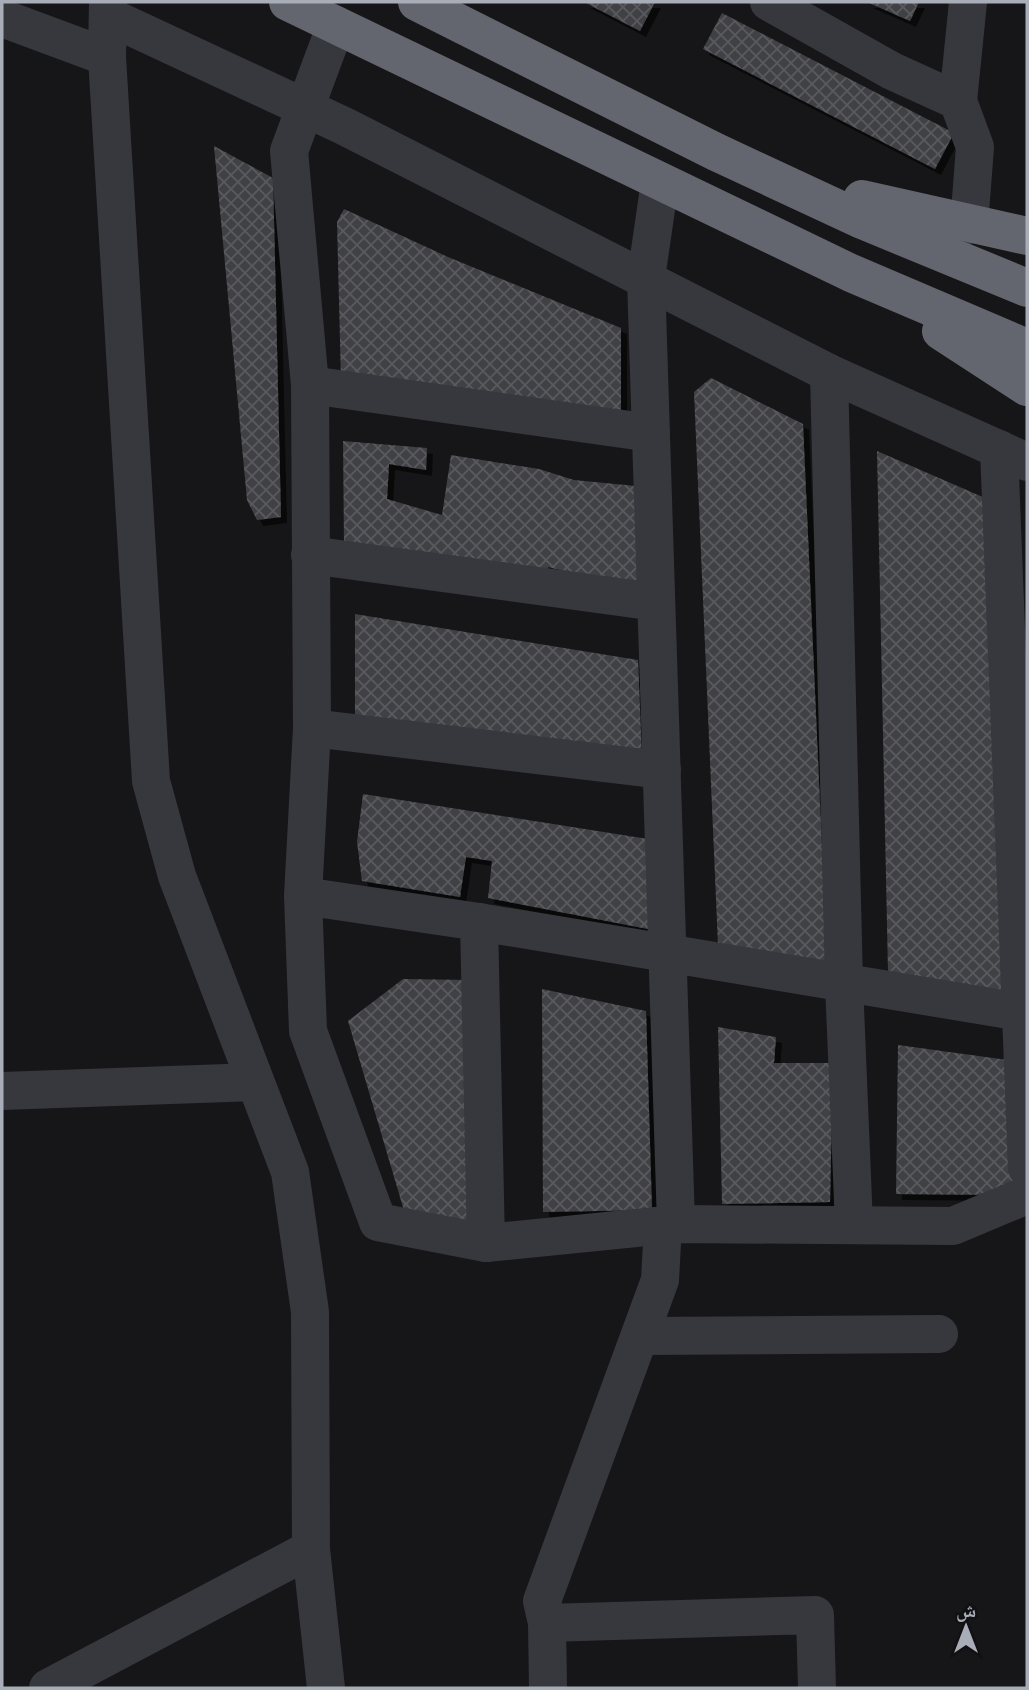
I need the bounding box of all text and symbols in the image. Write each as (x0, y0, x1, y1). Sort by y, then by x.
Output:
north arrow (931, 1592, 1001, 1662)
text: ش (956, 1598, 976, 1623)

